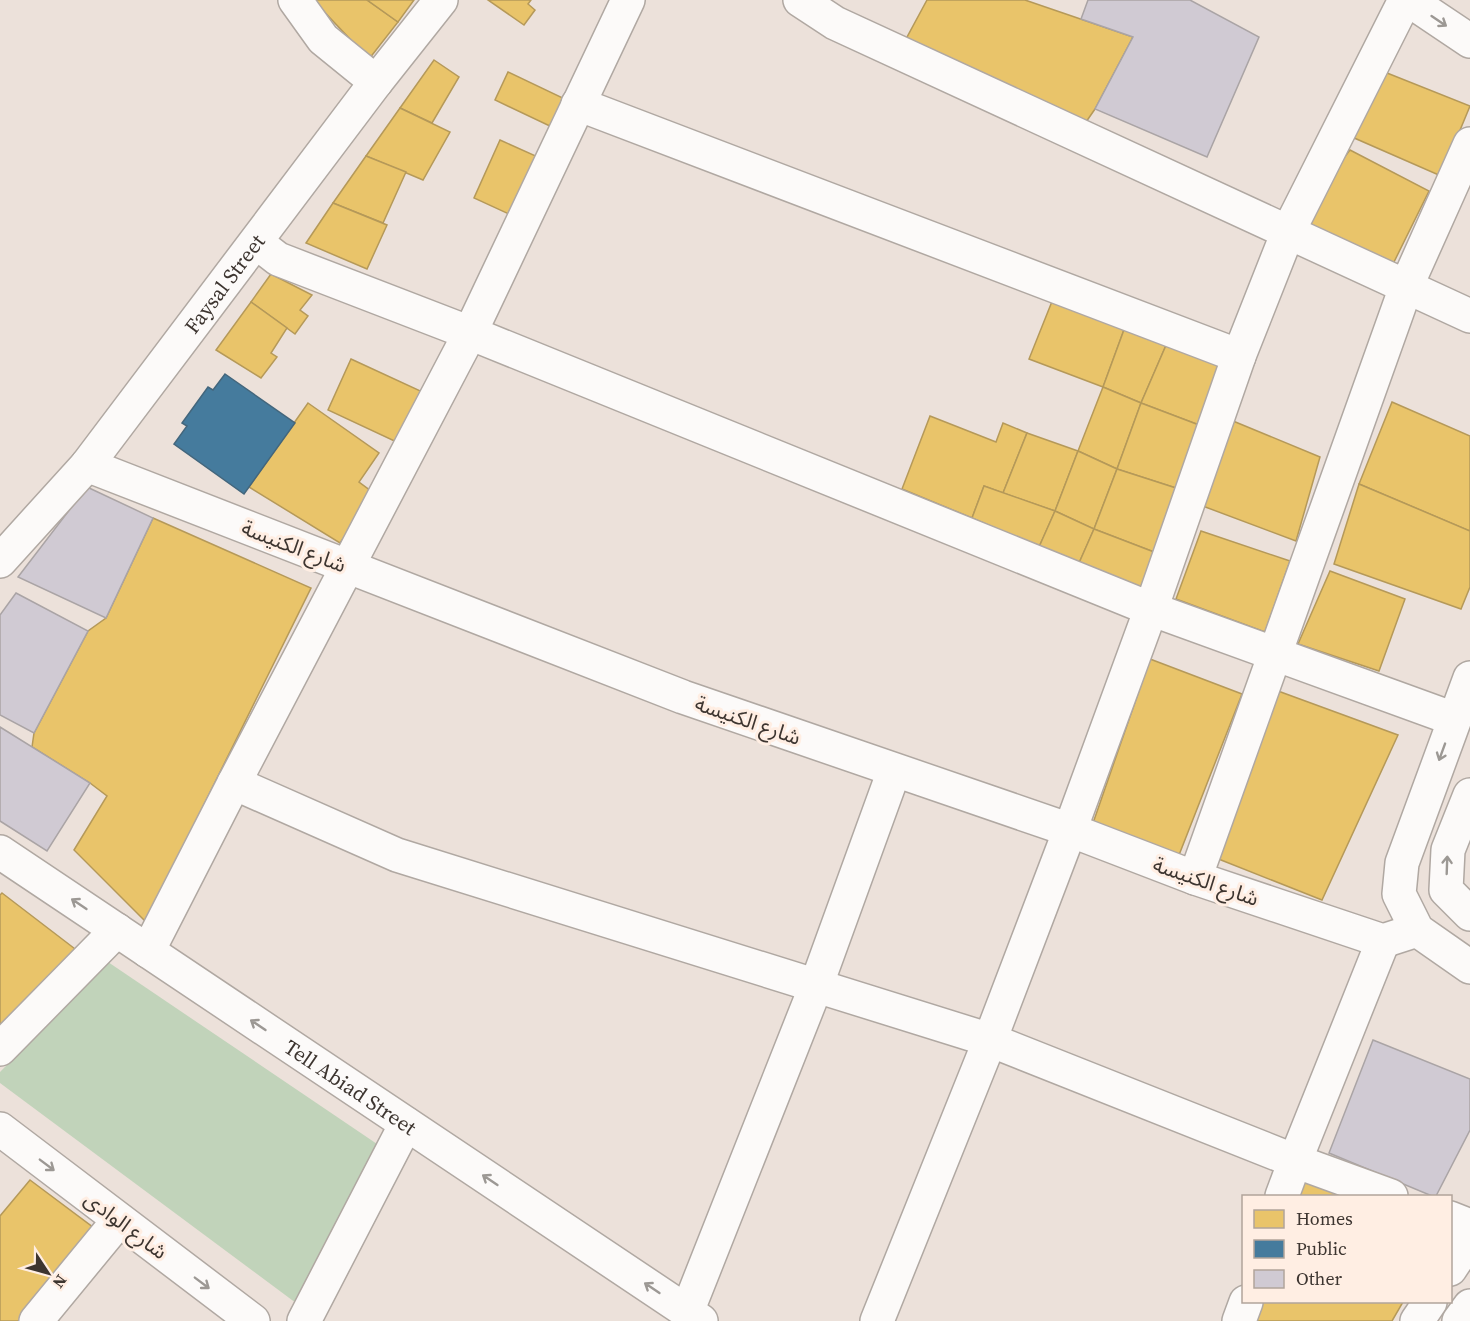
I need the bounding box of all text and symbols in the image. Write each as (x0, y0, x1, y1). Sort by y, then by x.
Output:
one-way arrow (1431, 14, 1448, 27)
street label: Faysal Street (177, 228, 271, 339)
street label: شارع الكنيسة (237, 513, 351, 580)
street label: شارع الكنيسة (691, 688, 805, 753)
one-way arrow (1436, 742, 1447, 761)
street label: شارع الكنيسة (1149, 849, 1263, 914)
one-way arrow (1442, 856, 1453, 876)
one-way arrow (71, 898, 87, 910)
one-way arrow (250, 1018, 267, 1030)
street label: Tell Abiad Street (279, 1032, 423, 1141)
one-way arrow (38, 1158, 54, 1171)
one-way arrow (482, 1174, 499, 1186)
street label: شارع الوادى (78, 1184, 174, 1267)
legend (1242, 1195, 1452, 1303)
text: Homes (1296, 1206, 1353, 1231)
text: Public (1296, 1236, 1347, 1261)
north arrow (18, 1243, 78, 1303)
text: Other (1296, 1266, 1343, 1291)
text: N (48, 1271, 72, 1293)
one-way arrow (194, 1276, 210, 1289)
one-way arrow (644, 1282, 661, 1294)

